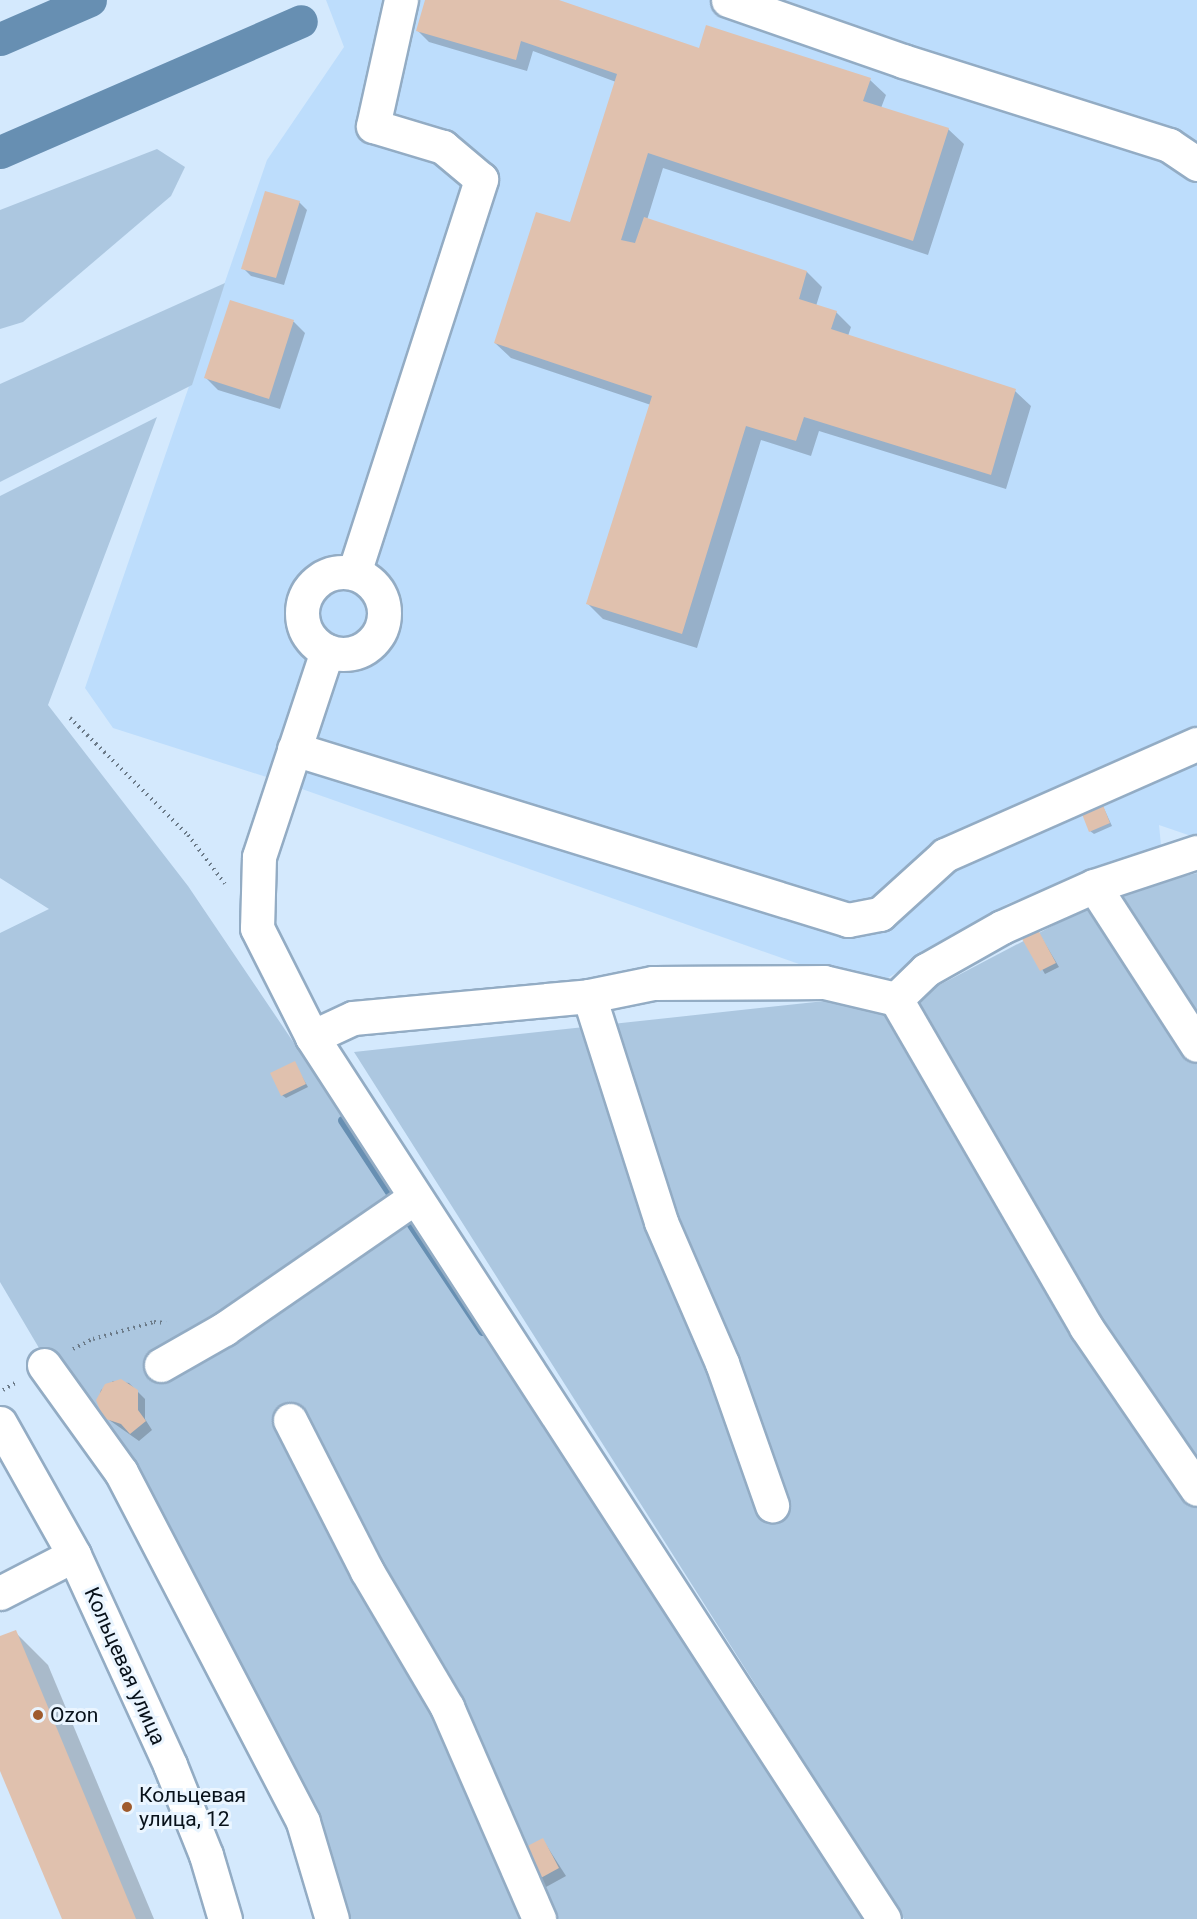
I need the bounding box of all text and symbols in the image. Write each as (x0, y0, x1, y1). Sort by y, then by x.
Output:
street label: Кольцевая улица (79, 1583, 171, 1749)
place label: Ozon (50, 1702, 98, 1728)
marker: Ozon (31, 1708, 45, 1722)
place label: Кольцевая улица, 12 (139, 1782, 246, 1832)
marker: Кольцевая улица, 12 (120, 1800, 134, 1814)

